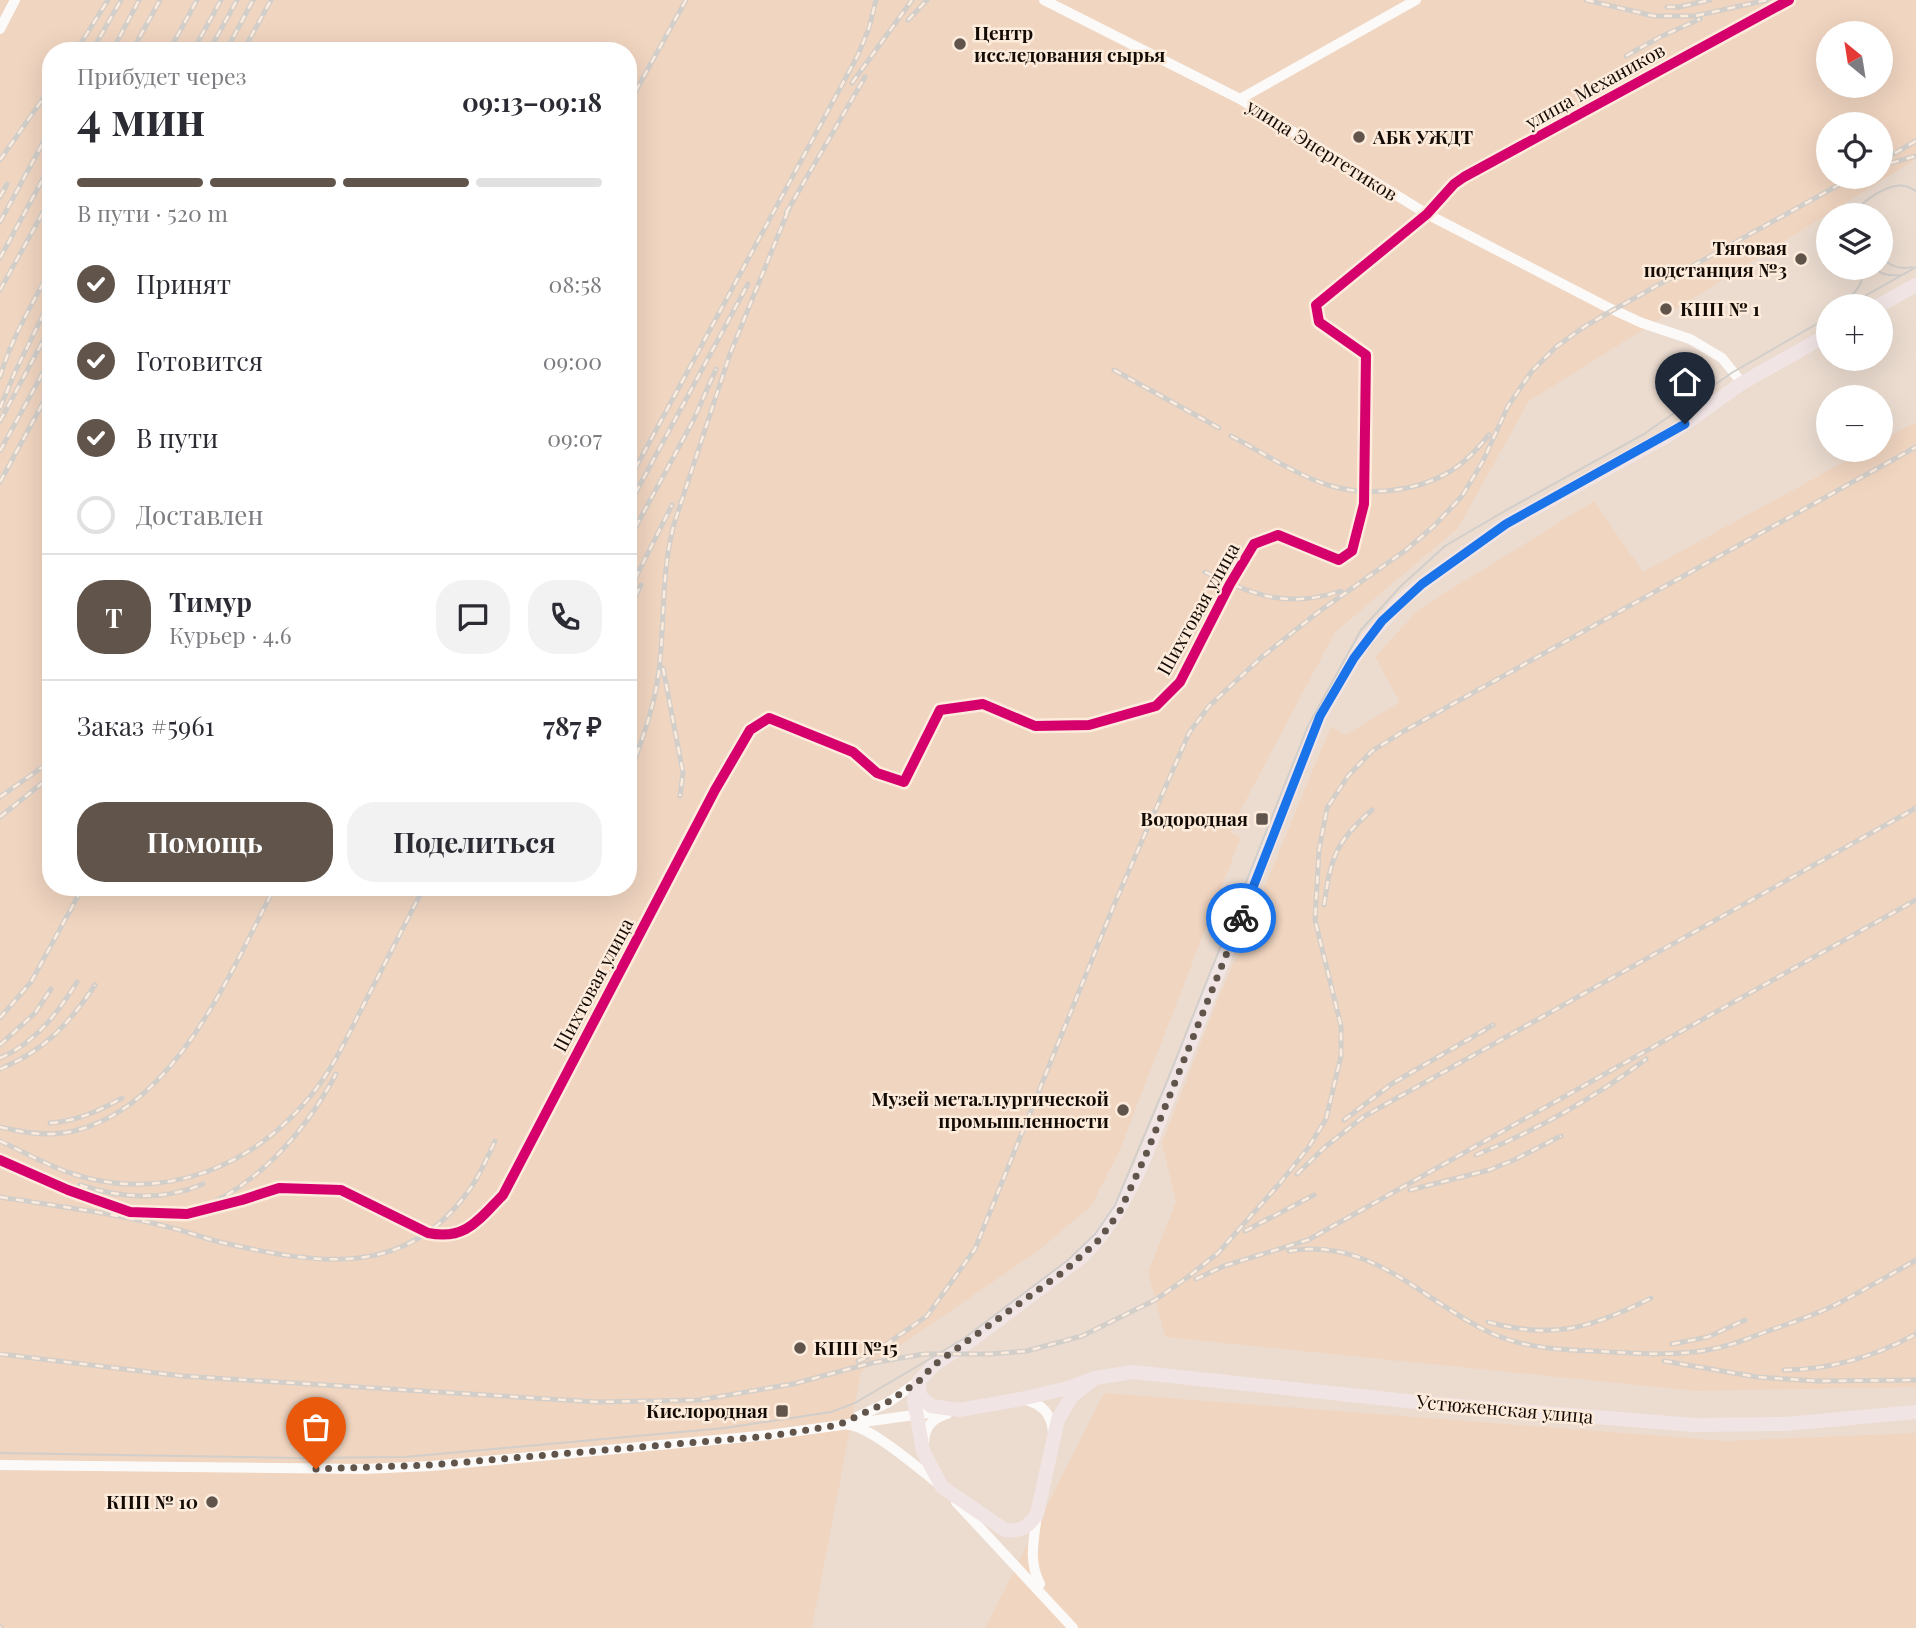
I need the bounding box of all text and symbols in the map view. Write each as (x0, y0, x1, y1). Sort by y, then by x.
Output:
place label: Центр исследования сырья (974, 19, 1165, 67)
north arrow (1816, 21, 1894, 98)
map controls (1816, 21, 1893, 462)
marker: Центр исследования сырья (952, 36, 968, 52)
street label: улица Механиков (1519, 36, 1669, 135)
text: Прибудет через (77, 60, 246, 91)
text: 09:13–09:18 (462, 84, 602, 119)
text: 4 мин (77, 86, 205, 148)
street label: улица Энергетиков (1241, 92, 1403, 206)
button: locate (1816, 112, 1893, 189)
place label: АБК УЖДТ (1372, 123, 1473, 149)
marker: АБК УЖДТ (1351, 129, 1367, 145)
text: В пути · 520 m (77, 197, 228, 228)
button: layers (1816, 203, 1893, 280)
place label: Тяговая подстанция №3 (1644, 234, 1787, 282)
marker: Тяговая подстанция №3 (1793, 251, 1809, 267)
icon: check (77, 265, 115, 303)
text: Принят (136, 266, 231, 301)
text: 08:58 (549, 268, 602, 299)
button: + (1816, 294, 1893, 371)
place label: КПП № 1 (1680, 295, 1760, 321)
marker: КПП № 1 (1658, 301, 1674, 317)
icon: check (77, 342, 115, 380)
text: Готовится (136, 343, 263, 378)
text: 09:00 (543, 345, 602, 376)
pin (1655, 352, 1715, 424)
icon: home (1666, 363, 1704, 401)
button: − (1816, 385, 1893, 462)
icon: check (77, 419, 115, 457)
text: В пути (136, 420, 218, 455)
text: 09:07 (547, 422, 602, 453)
text: Доставлен (136, 497, 263, 532)
street label: Шихтовая улица (1150, 537, 1245, 679)
button: chat (436, 580, 510, 654)
button: phone (528, 580, 602, 654)
text: Тимур (169, 584, 252, 619)
text: Т (105, 600, 123, 635)
text: Курьер · 4.6 (169, 619, 292, 650)
text: Заказ #5961 (77, 708, 214, 743)
text: 787 ₽ (543, 708, 602, 743)
button: Помощь (77, 802, 333, 882)
button: Поделиться (347, 802, 602, 882)
place label: Водородная (1140, 805, 1248, 831)
marker: Водородная (1254, 811, 1270, 827)
courier (1206, 883, 1276, 953)
icon: bike (1222, 899, 1260, 937)
street label: Шихтовая улица (546, 913, 639, 1056)
place label: Музей металлургической промышленности (871, 1085, 1109, 1133)
marker: Музей металлургической промышленности (1115, 1102, 1131, 1118)
place label: КПП №15 (814, 1334, 898, 1360)
marker: КПП №15 (792, 1340, 808, 1356)
street label: Устюженская улица (1415, 1387, 1595, 1429)
pin (286, 1397, 346, 1469)
place label: Кислородная (646, 1397, 768, 1423)
marker: Кислородная (774, 1403, 790, 1419)
icon: bag (297, 1408, 335, 1446)
place label: КПП № 10 (106, 1488, 198, 1514)
marker: КПП № 10 (204, 1494, 220, 1510)

